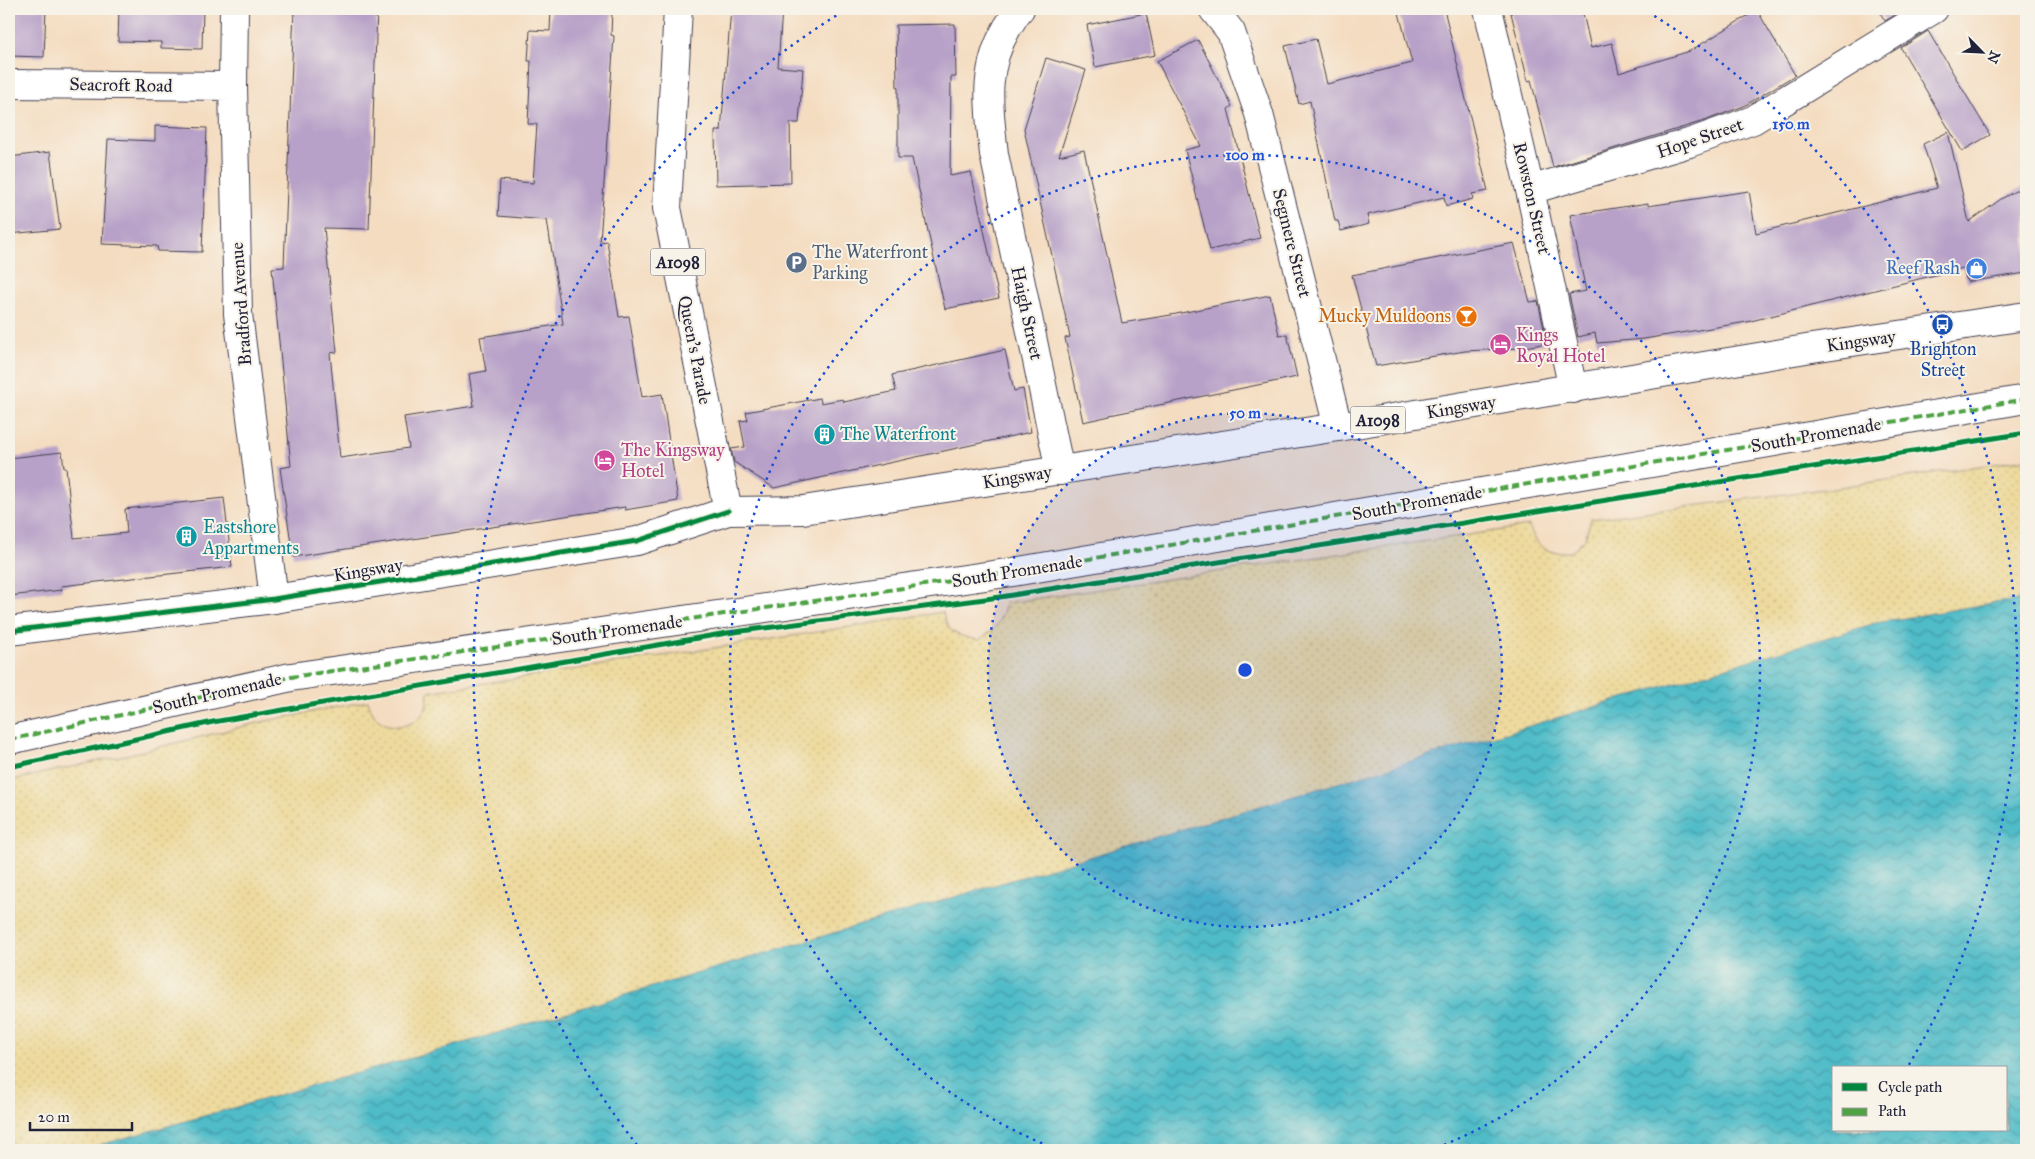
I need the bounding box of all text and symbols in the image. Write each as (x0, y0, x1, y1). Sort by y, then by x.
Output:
north arrow (1958, 28, 2008, 78)
text: N (1983, 48, 2004, 66)
street label: Seacroft Road (69, 73, 173, 97)
street label: Hope Street (1654, 113, 1747, 163)
text: 150 m (1772, 115, 1810, 133)
street label: Rowston Street (1508, 140, 1556, 257)
text: 100 m (1225, 146, 1265, 164)
street label: Segmere Street (1267, 186, 1316, 301)
street label: Bradford Avenue (226, 241, 256, 367)
place label: The Waterfront Parking (812, 241, 929, 285)
road number: A1098 (650, 248, 706, 276)
parking icon: The Waterfront Parking (784, 250, 808, 274)
shop icon: Reef Rash (1964, 256, 1988, 280)
place label: Reef Rash (1886, 257, 1960, 279)
street label: Haigh Street (1005, 264, 1048, 363)
street label: Queen's Parade (674, 294, 716, 406)
bar icon: Mucky Muldoons (1455, 304, 1479, 328)
place label: Mucky Muldoons (1318, 305, 1451, 327)
bus stop icon: Brighton Street (1931, 312, 1955, 336)
place label: Kings Royal Hotel (1516, 324, 1606, 367)
street label: Kingsway (1825, 325, 1898, 358)
hotel icon: Kings Royal Hotel (1488, 333, 1512, 357)
place label: Brighton Street (1909, 338, 1977, 381)
street label: Kingsway (1425, 391, 1498, 424)
text: 50 m (1229, 404, 1261, 422)
road number: A1098 (1350, 406, 1406, 434)
street label: South Promenade (1749, 413, 1883, 457)
building icon: The Waterfront (812, 422, 836, 446)
place label: The Waterfront (840, 423, 957, 445)
place label: The Kingsway Hotel (621, 439, 725, 482)
hotel icon: The Kingsway Hotel (593, 448, 617, 472)
street label: Kingsway (981, 461, 1054, 494)
street label: South Promenade (1350, 481, 1484, 525)
place label: Eastshore Appartments (202, 516, 299, 559)
building icon: Eastshore Appartments (175, 525, 199, 549)
street label: South Promenade (950, 550, 1084, 592)
street label: Kingsway (332, 554, 405, 587)
street label: South Promenade (550, 610, 684, 650)
centre of rings (1236, 661, 1254, 679)
street label: South Promenade (150, 667, 284, 719)
legend (1832, 1066, 2008, 1132)
text: Cycle path (1878, 1078, 1943, 1096)
scale bar (30, 1099, 132, 1131)
text: Path (1878, 1102, 1907, 1120)
text: 20 m (38, 1108, 70, 1126)

